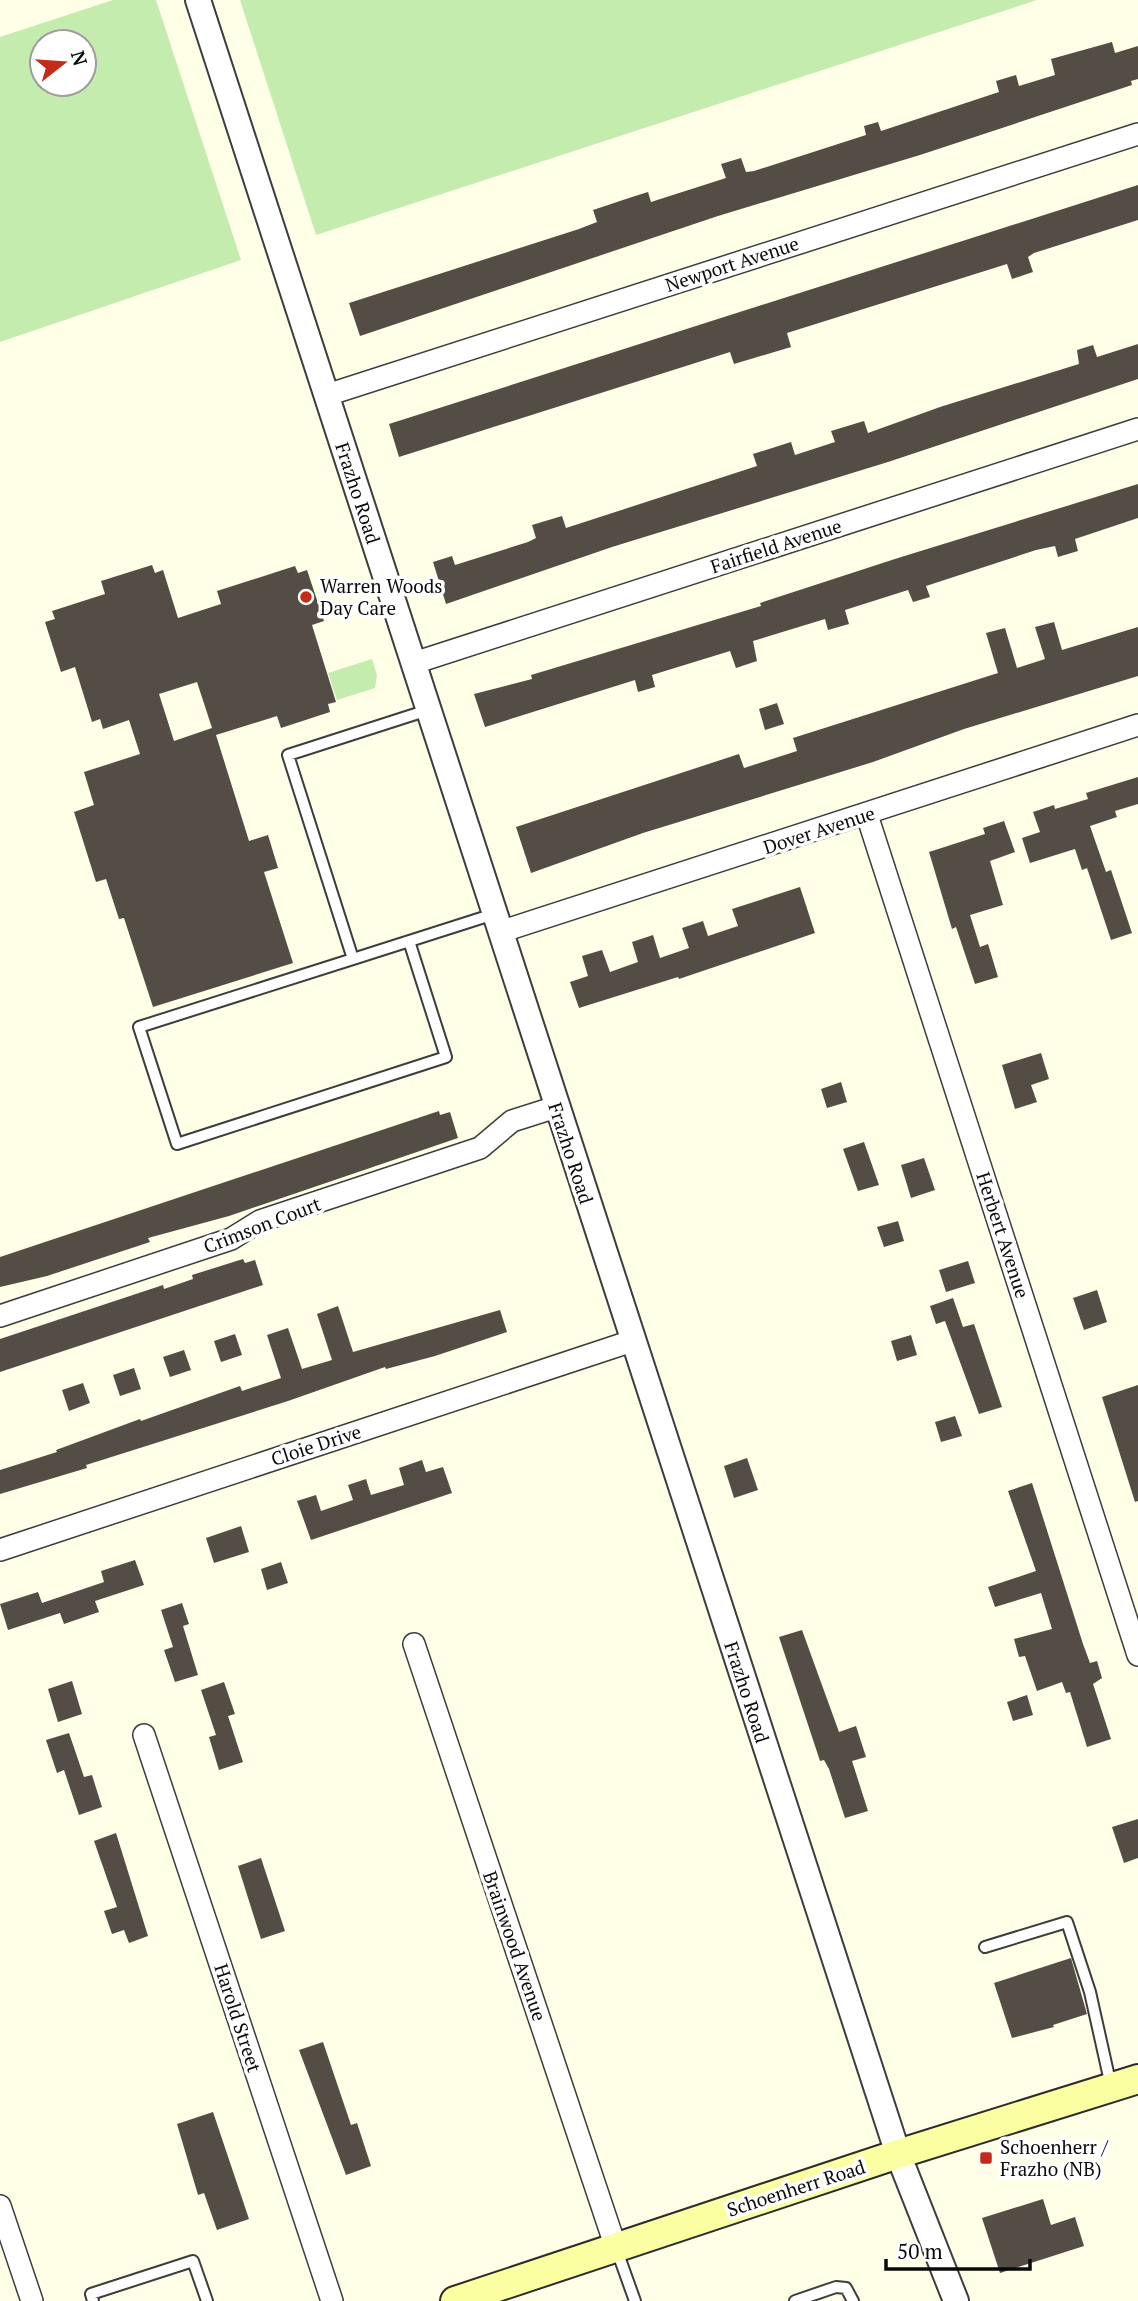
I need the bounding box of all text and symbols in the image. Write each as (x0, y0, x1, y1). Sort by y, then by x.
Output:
north arrow (28, 28, 98, 98)
text: N (66, 47, 94, 69)
street label: Newport Avenue (662, 230, 802, 297)
street label: Frazho Road (330, 439, 387, 547)
street label: Fairfield Avenue (707, 513, 845, 579)
place label: Warren Woods Day Care (320, 573, 442, 620)
marker: Warren Woods Day Care (298, 589, 314, 605)
street label: Dover Avenue (760, 800, 878, 859)
street label: Frazho Road (543, 1099, 600, 1207)
street label: Herbert Avenue (971, 1168, 1036, 1301)
street label: Crimson Court (200, 1191, 324, 1258)
street label: Cloie Drive (267, 1418, 364, 1471)
street label: Frazho Road (719, 1638, 776, 1746)
street label: Brainwood Avenue (478, 1867, 553, 2024)
street label: Harold Street (209, 1960, 268, 2075)
place label: Schoenherr / Frazho (NB) (1000, 2134, 1109, 2181)
marker: Schoenherr / Frazho (NB) (978, 2150, 994, 2166)
street label: Schoenherr Road (724, 2153, 869, 2222)
scale bar (886, 2228, 1030, 2272)
text: 50 m (897, 2237, 943, 2265)

